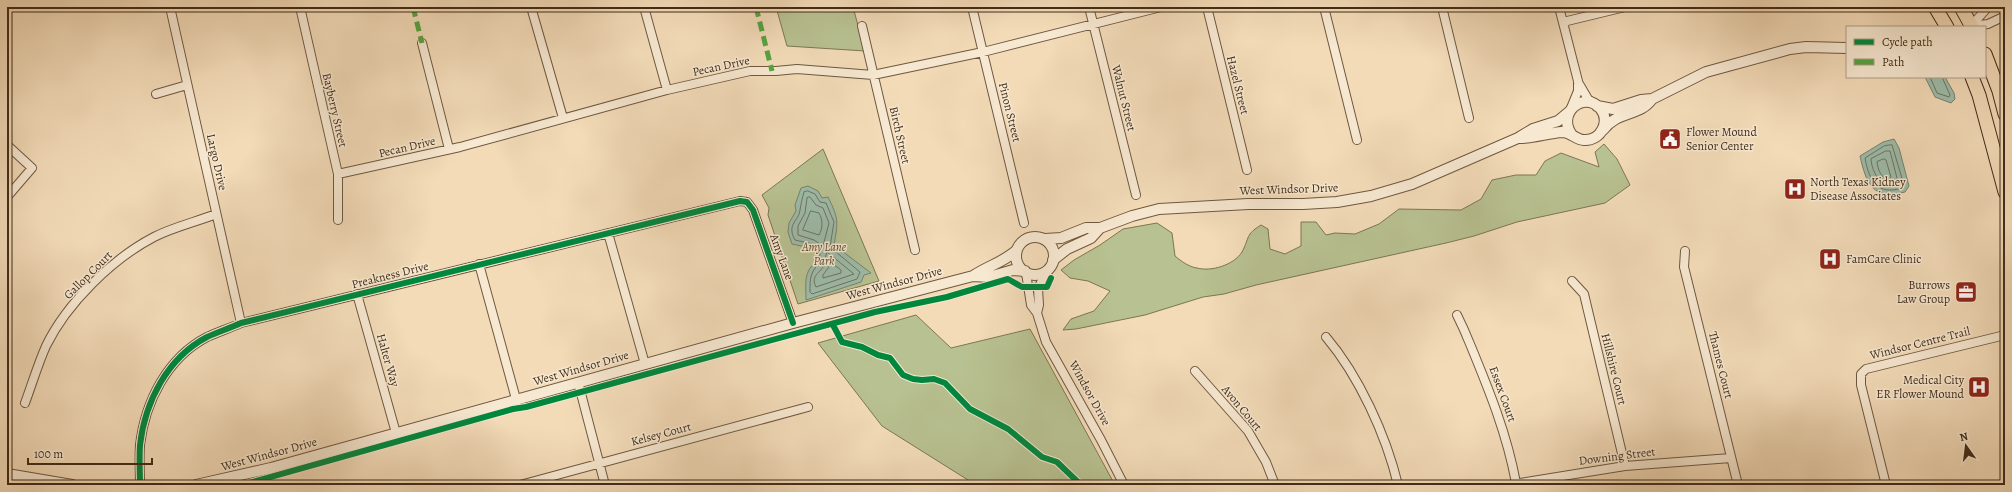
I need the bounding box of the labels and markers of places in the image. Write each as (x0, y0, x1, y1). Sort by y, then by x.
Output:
place label: Flower Mound Senior Center (1686, 124, 1757, 154)
public building icon: Flower Mound Senior Center (1657, 126, 1683, 152)
place label: North Texas Kidney Disease Associates (1810, 174, 1906, 204)
hospital icon: North Texas Kidney Disease Associates (1782, 176, 1808, 202)
hospital icon: FamCare Clinic (1817, 246, 1843, 272)
place label: FamCare Clinic (1846, 251, 1921, 267)
place label: Burrows Law Group (1897, 277, 1950, 307)
office icon: Burrows Law Group (1953, 279, 1979, 305)
place label: Medical City ER Flower Mound (1876, 372, 1965, 402)
hospital icon: Medical City ER Flower Mound (1966, 374, 1992, 400)

